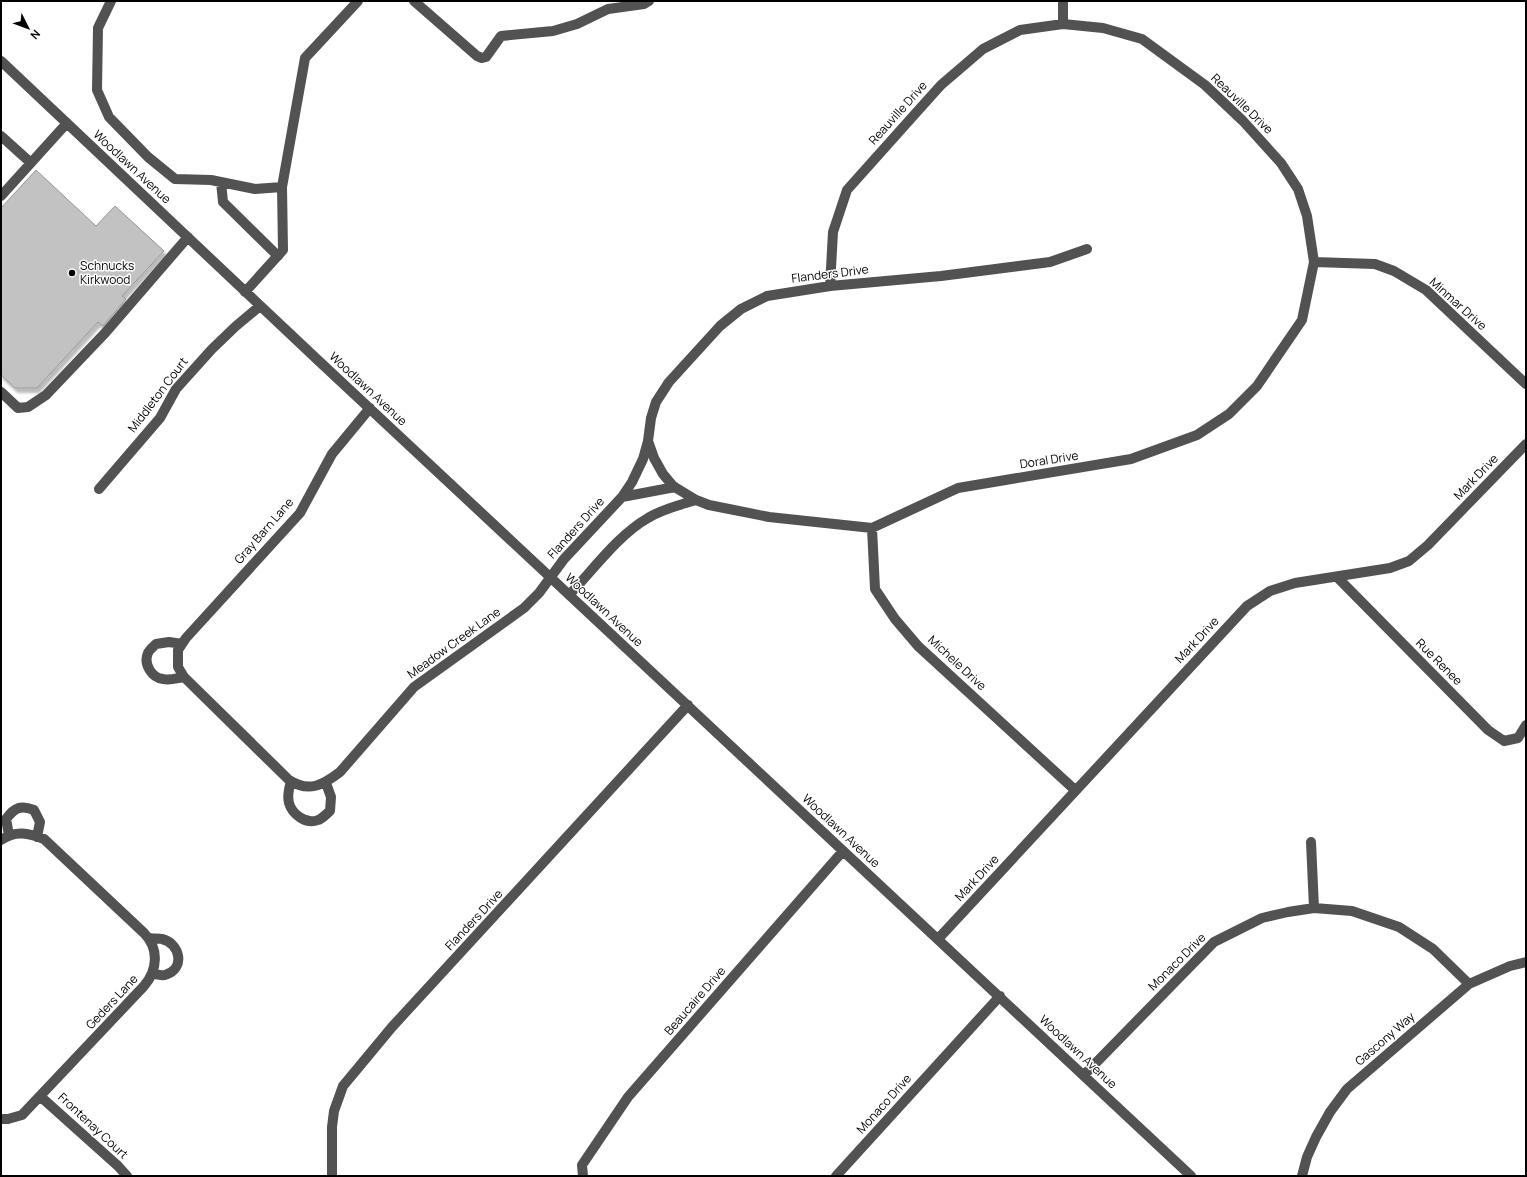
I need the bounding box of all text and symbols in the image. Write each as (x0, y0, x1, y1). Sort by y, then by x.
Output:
north arrow (8, 8, 48, 48)
text: N (28, 27, 44, 43)
street label: Reauville Drive (1208, 70, 1277, 138)
street label: Reauville Drive (864, 77, 931, 148)
street label: Woodlawn Avenue (90, 126, 175, 207)
place label: Schnucks Kirkwood (80, 257, 134, 288)
street label: Flanders Drive (790, 260, 869, 287)
marker: Schnucks Kirkwood (67, 268, 77, 278)
street label: Minmar Drive (1426, 273, 1491, 334)
street label: Woodlawn Avenue (326, 348, 411, 429)
street label: Middleton Court (124, 353, 192, 436)
street label: Doral Drive (1018, 446, 1079, 473)
street label: Mark Drive (1450, 450, 1502, 503)
street label: Flanders Drive (543, 493, 608, 562)
street label: Gray Barn Lane (230, 494, 297, 567)
street label: Woodlawn Avenue (562, 569, 647, 650)
street label: Meadow Creek Lane (404, 603, 504, 682)
street label: Mark Drive (1171, 613, 1222, 666)
street label: Michele Drive (925, 631, 990, 694)
street label: Rue Renee (1412, 635, 1466, 689)
street label: Woodlawn Avenue (799, 790, 884, 871)
street label: Mark Drive (951, 851, 1002, 904)
street label: Flanders Drive (441, 885, 506, 954)
street label: Monaco Drive (1144, 929, 1209, 994)
street label: Beaucaire Drive (660, 963, 729, 1039)
street label: Geders Lane (82, 971, 141, 1033)
street label: Gascony Way (1351, 1008, 1419, 1069)
street label: Woodlawn Avenue (1036, 1011, 1121, 1092)
street label: Monaco Drive (852, 1070, 915, 1137)
street label: Frontenay Court (55, 1089, 132, 1163)

